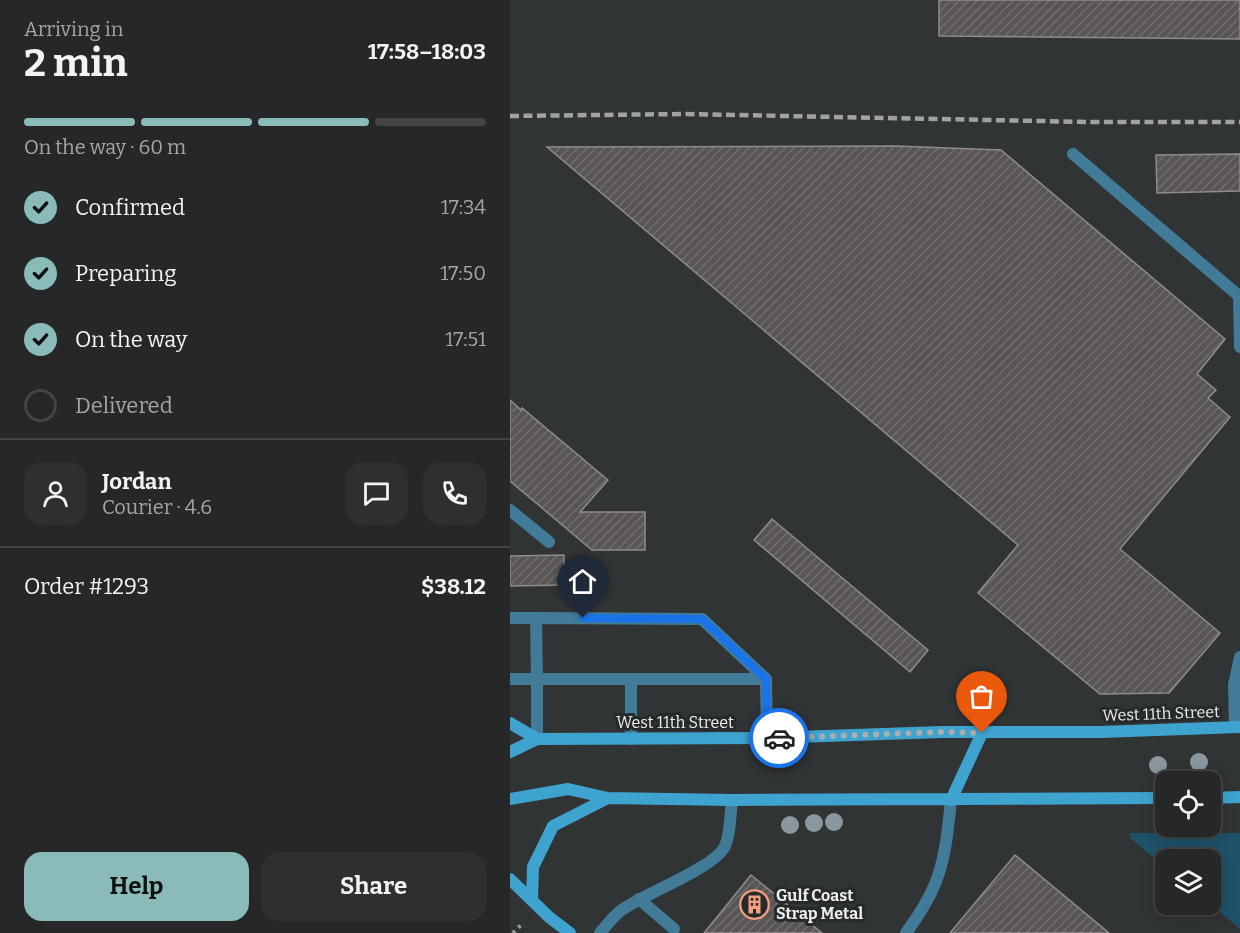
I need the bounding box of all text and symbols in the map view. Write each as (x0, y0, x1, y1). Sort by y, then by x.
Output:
text: Arriving in (24, 17, 123, 41)
text: 17:58–18:03 (368, 38, 486, 65)
text: 2 min (24, 40, 128, 86)
text: On the way · 60 m (24, 135, 186, 159)
icon: check (24, 191, 57, 224)
text: Confirmed (75, 194, 185, 221)
text: 17:34 (441, 195, 486, 219)
icon: check (24, 257, 57, 290)
text: Preparing (75, 260, 177, 287)
text: 17:50 (440, 261, 486, 285)
icon: check (24, 323, 57, 356)
text: On the way (75, 326, 187, 353)
text: 17:51 (445, 327, 486, 351)
text: Delivered (75, 392, 173, 419)
button: person (24, 462, 87, 525)
button: chat (345, 462, 408, 525)
button: phone (423, 462, 486, 525)
text: Jordan (102, 468, 172, 495)
text: Courier · 4.6 (102, 495, 212, 519)
pin (557, 556, 608, 618)
icon: home (566, 565, 599, 598)
text: Order #1293 (24, 573, 149, 600)
text: $38.12 (421, 573, 486, 600)
pin (956, 671, 1007, 733)
icon: bag (965, 680, 998, 713)
street label: West 11th Street (1102, 702, 1220, 725)
courier (749, 708, 809, 768)
street label: West 11th Street (616, 713, 734, 732)
icon: car (763, 722, 796, 755)
map controls (1155, 771, 1221, 915)
button: locate (1155, 771, 1221, 837)
button: layers (1155, 849, 1221, 915)
button: Help (24, 852, 249, 921)
button: Share (261, 852, 486, 921)
place label: Gulf Coast Strap Metal (776, 886, 863, 923)
building icon: Gulf Coast Strap Metal (739, 888, 771, 920)

